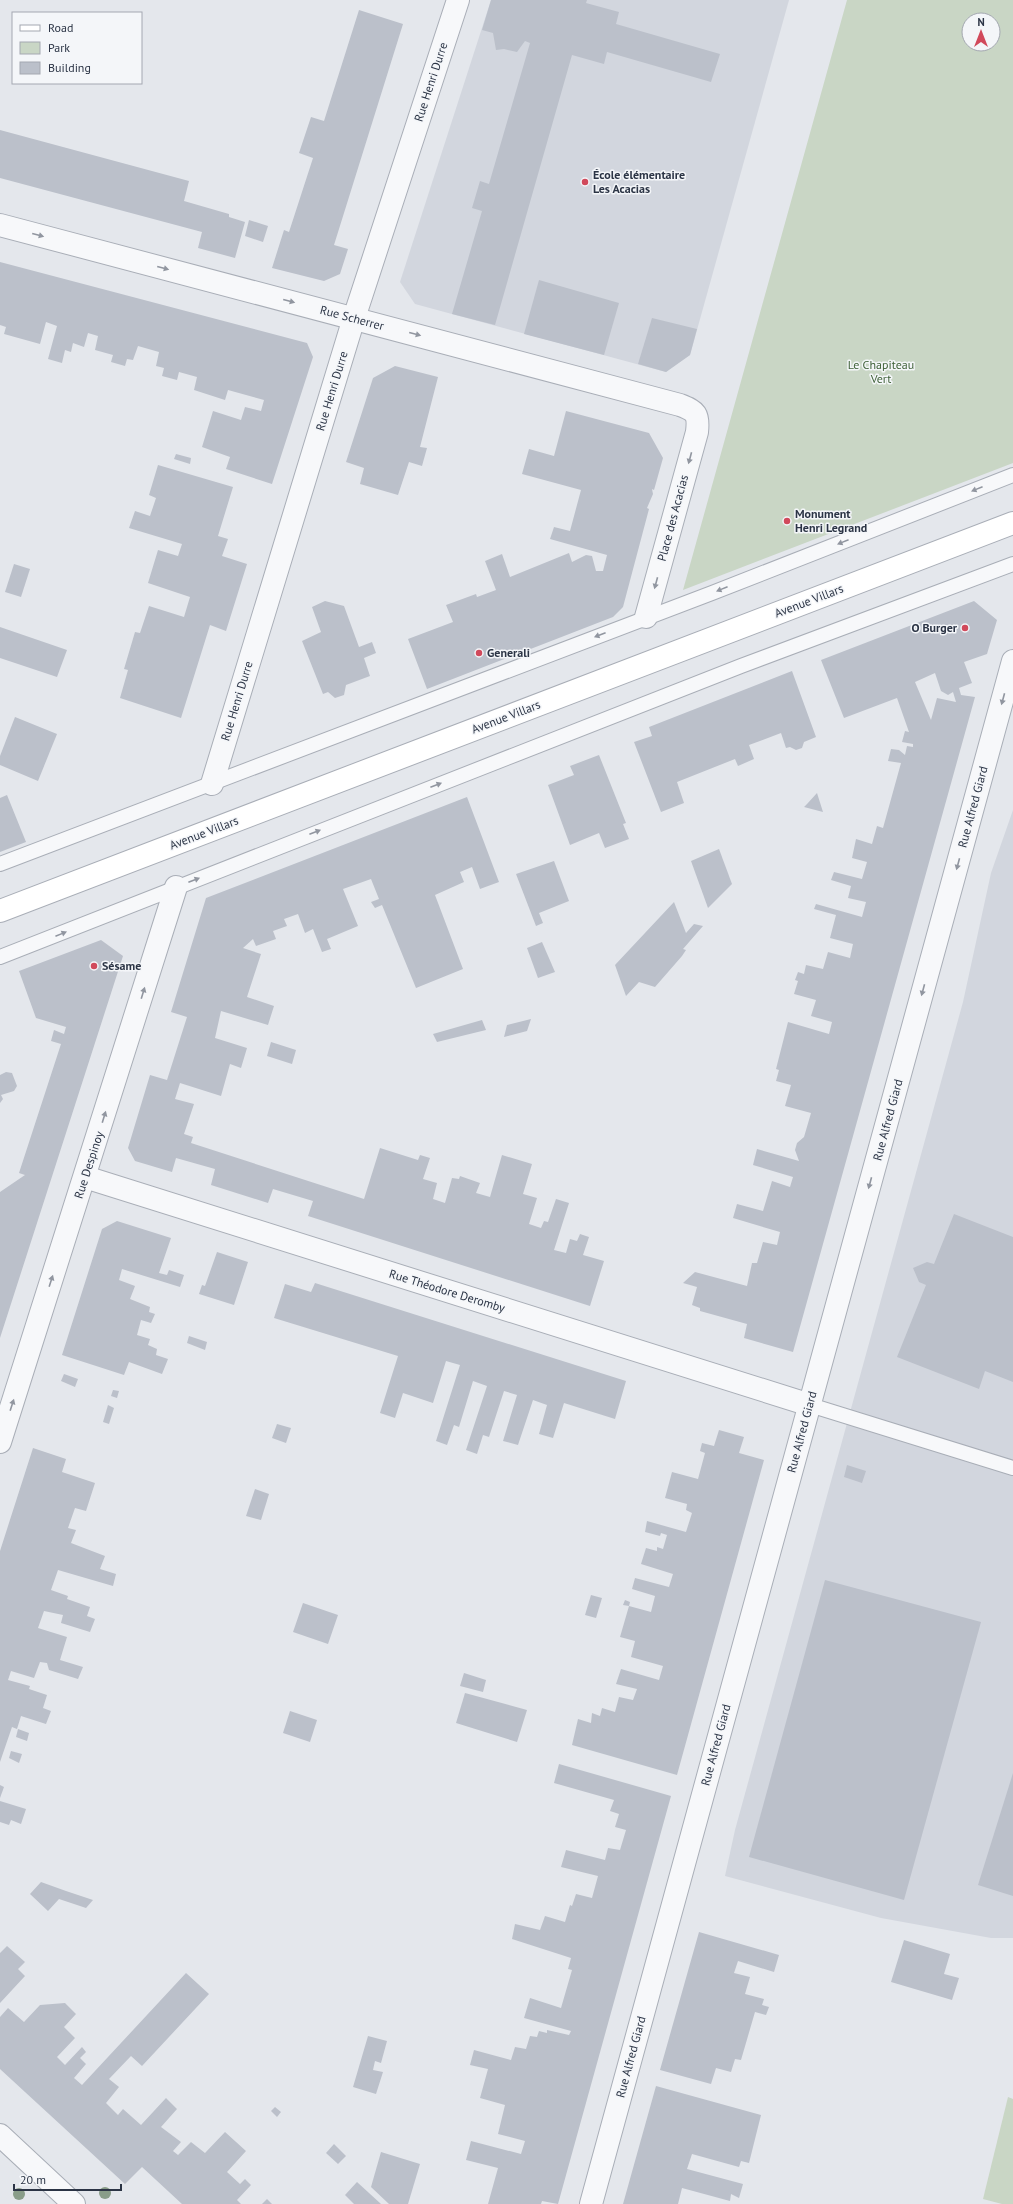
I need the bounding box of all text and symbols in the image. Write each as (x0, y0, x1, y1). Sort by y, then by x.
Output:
legend (12, 12, 142, 84)
north arrow (961, 12, 1001, 52)
text: N (977, 15, 985, 29)
text: Road (48, 20, 73, 35)
text: Park (48, 40, 70, 55)
street label: Rue Henri Durre (411, 40, 450, 123)
text: Building (48, 60, 91, 75)
place label: École élémentaire Les Acacias (593, 167, 685, 196)
marker: École élémentaire Les Acacias (580, 177, 590, 187)
one-way arrow (32, 232, 44, 238)
one-way arrow (158, 265, 170, 271)
one-way arrow (283, 298, 295, 304)
street label: Rue Scherrer (319, 302, 386, 333)
one-way arrow (409, 332, 421, 338)
street label: Rue Henri Durre (312, 349, 351, 433)
park label: Le Chapiteau Vert (848, 357, 914, 386)
one-way arrow (687, 452, 693, 464)
street label: Place des Acacias (654, 473, 691, 563)
one-way arrow (971, 486, 982, 492)
place label: Monument Henri Legrand (795, 506, 867, 535)
marker: Monument Henri Legrand (782, 516, 792, 526)
one-way arrow (836, 539, 848, 545)
one-way arrow (652, 577, 658, 589)
street label: Avenue Villars (772, 581, 845, 621)
one-way arrow (715, 587, 727, 593)
place label: O Burger (912, 620, 958, 635)
marker: O Burger (960, 623, 970, 633)
one-way arrow (593, 632, 605, 638)
place label: Generali (487, 645, 530, 660)
marker: Generali (474, 648, 484, 658)
street label: Rue Henri Durre (217, 659, 256, 743)
one-way arrow (1000, 693, 1006, 705)
street label: Avenue Villars (469, 697, 542, 737)
street label: Rue Alfred Giard (954, 765, 991, 849)
one-way arrow (431, 781, 443, 787)
street label: Avenue Villars (167, 813, 240, 853)
one-way arrow (310, 829, 322, 835)
one-way arrow (954, 858, 960, 871)
one-way arrow (189, 876, 201, 882)
one-way arrow (55, 930, 67, 936)
place label: Sésame (102, 958, 141, 973)
marker: Sésame (89, 961, 99, 971)
one-way arrow (920, 984, 926, 996)
one-way arrow (140, 987, 146, 999)
street label: Rue Alfred Giard (869, 1078, 906, 1162)
one-way arrow (101, 1111, 107, 1123)
street label: Rue Despinoy (71, 1129, 107, 1200)
one-way arrow (867, 1177, 873, 1189)
street label: Rue Théodore Deromby (387, 1266, 507, 1315)
one-way arrow (49, 1275, 55, 1287)
street label: Rue Alfred Giard (783, 1390, 820, 1474)
one-way arrow (9, 1399, 15, 1411)
street label: Rue Alfred Giard (697, 1703, 734, 1787)
street label: Rue Alfred Giard (612, 2015, 649, 2099)
scale bar (14, 2166, 121, 2192)
text: 20 m (20, 2172, 46, 2187)

